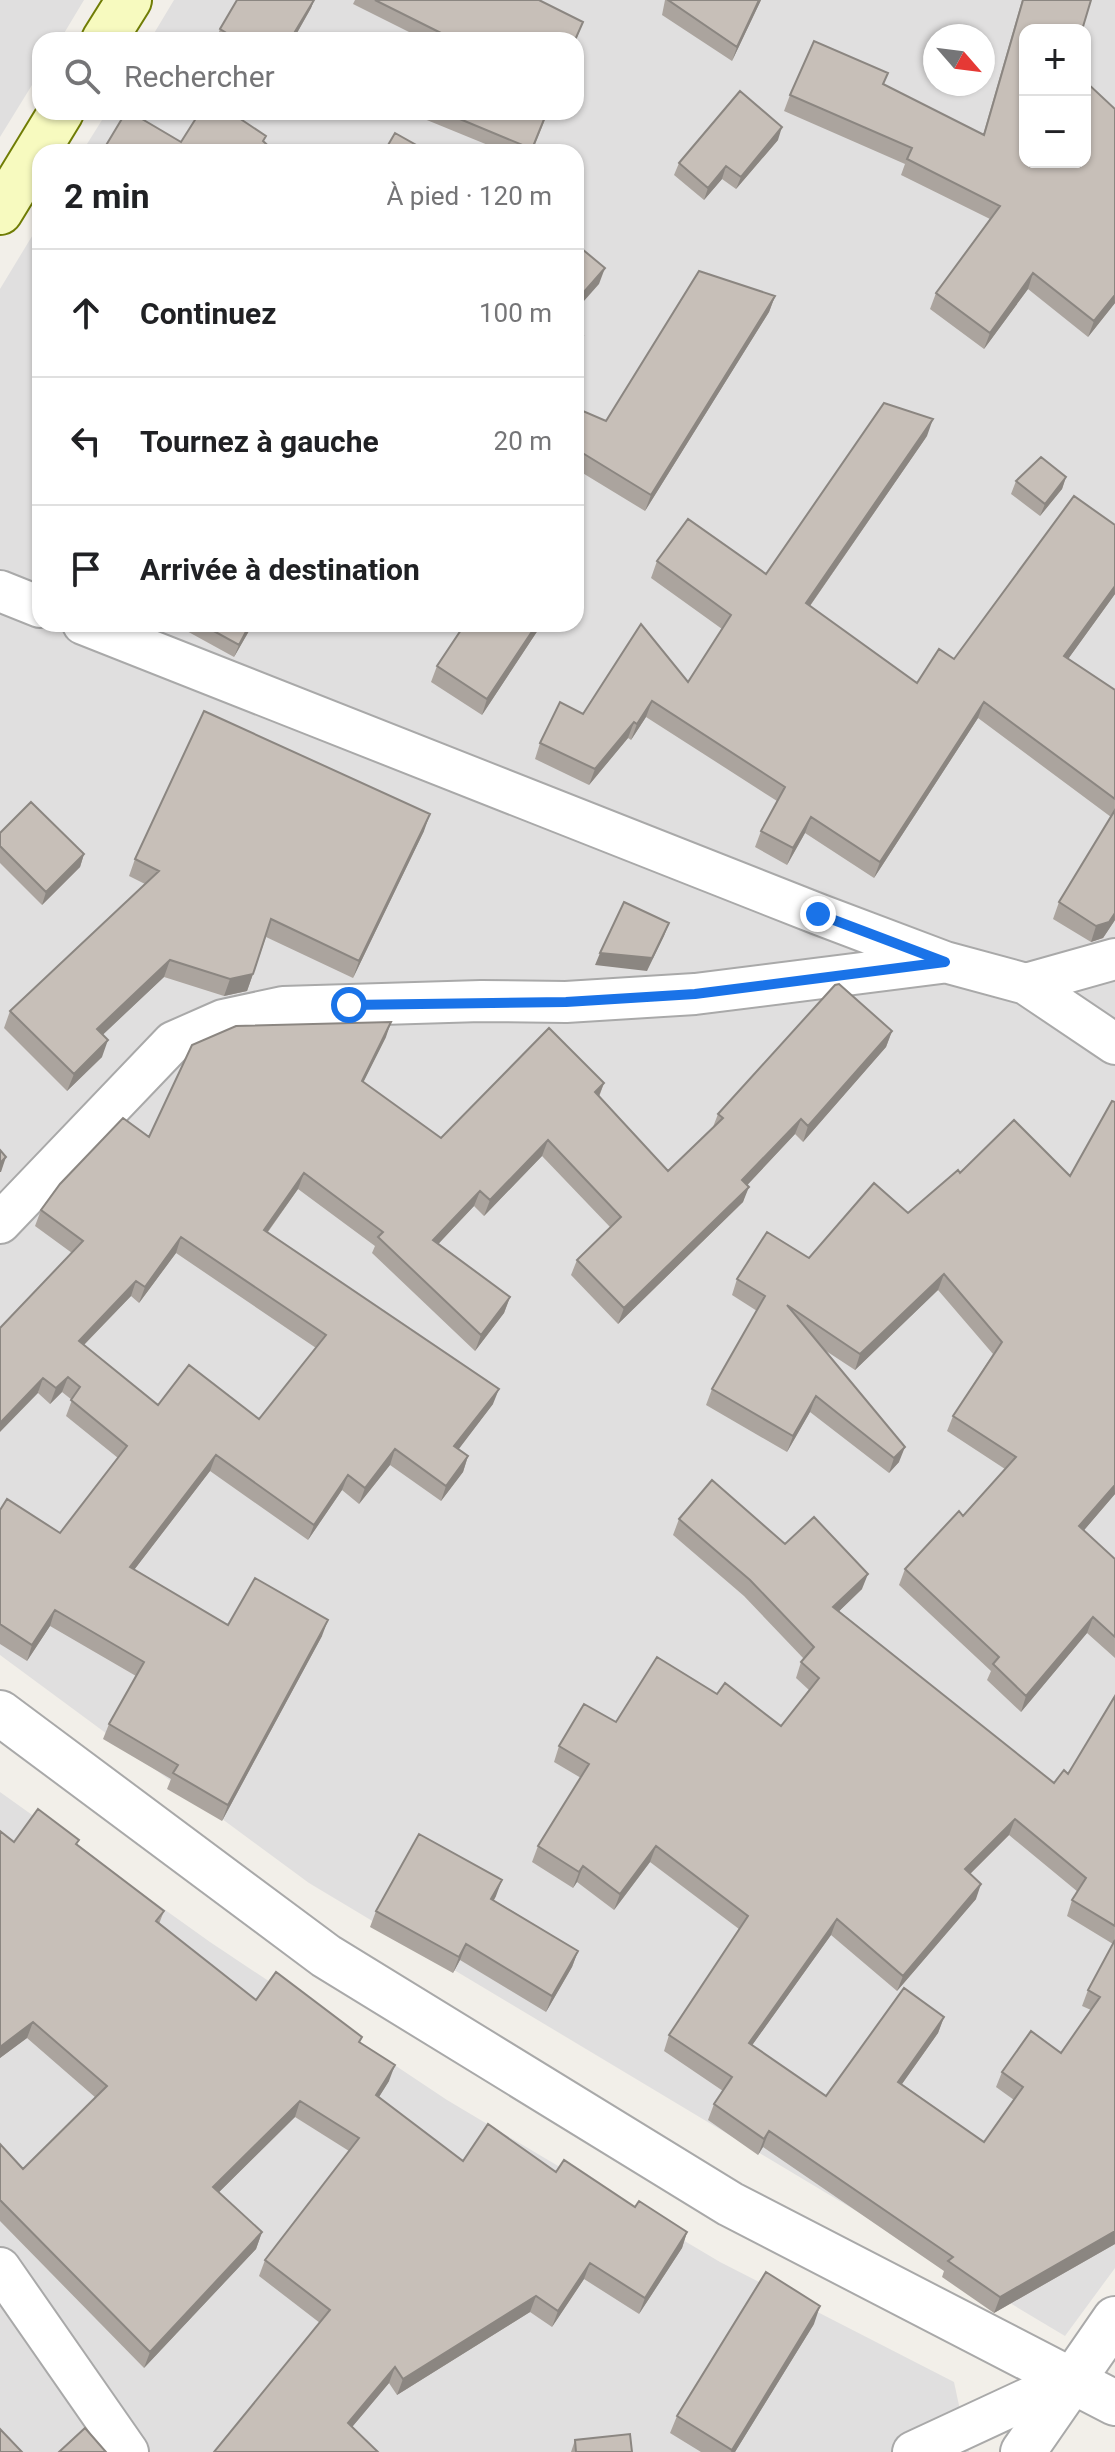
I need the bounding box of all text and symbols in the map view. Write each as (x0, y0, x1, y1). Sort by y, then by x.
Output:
north arrow (923, 24, 995, 96)
map controls (1019, 24, 1091, 168)
button: + (1019, 24, 1091, 96)
search box (32, 32, 584, 120)
icon: search (60, 54, 104, 98)
text: Rechercher (124, 59, 275, 94)
button: − (1019, 96, 1091, 168)
text: 2 min (64, 176, 149, 216)
text: À pied · 120 m (386, 181, 552, 211)
icon: ahead (64, 291, 108, 335)
text: Continuez (140, 296, 277, 331)
text: 100 m (479, 298, 552, 328)
icon: left (64, 419, 108, 463)
text: Tournez à gauche (140, 424, 379, 459)
text: 20 m (494, 426, 552, 456)
icon: arrive (64, 547, 108, 591)
text: Arrivée à destination (140, 552, 420, 587)
route end (800, 896, 836, 932)
route start (331, 987, 367, 1023)

